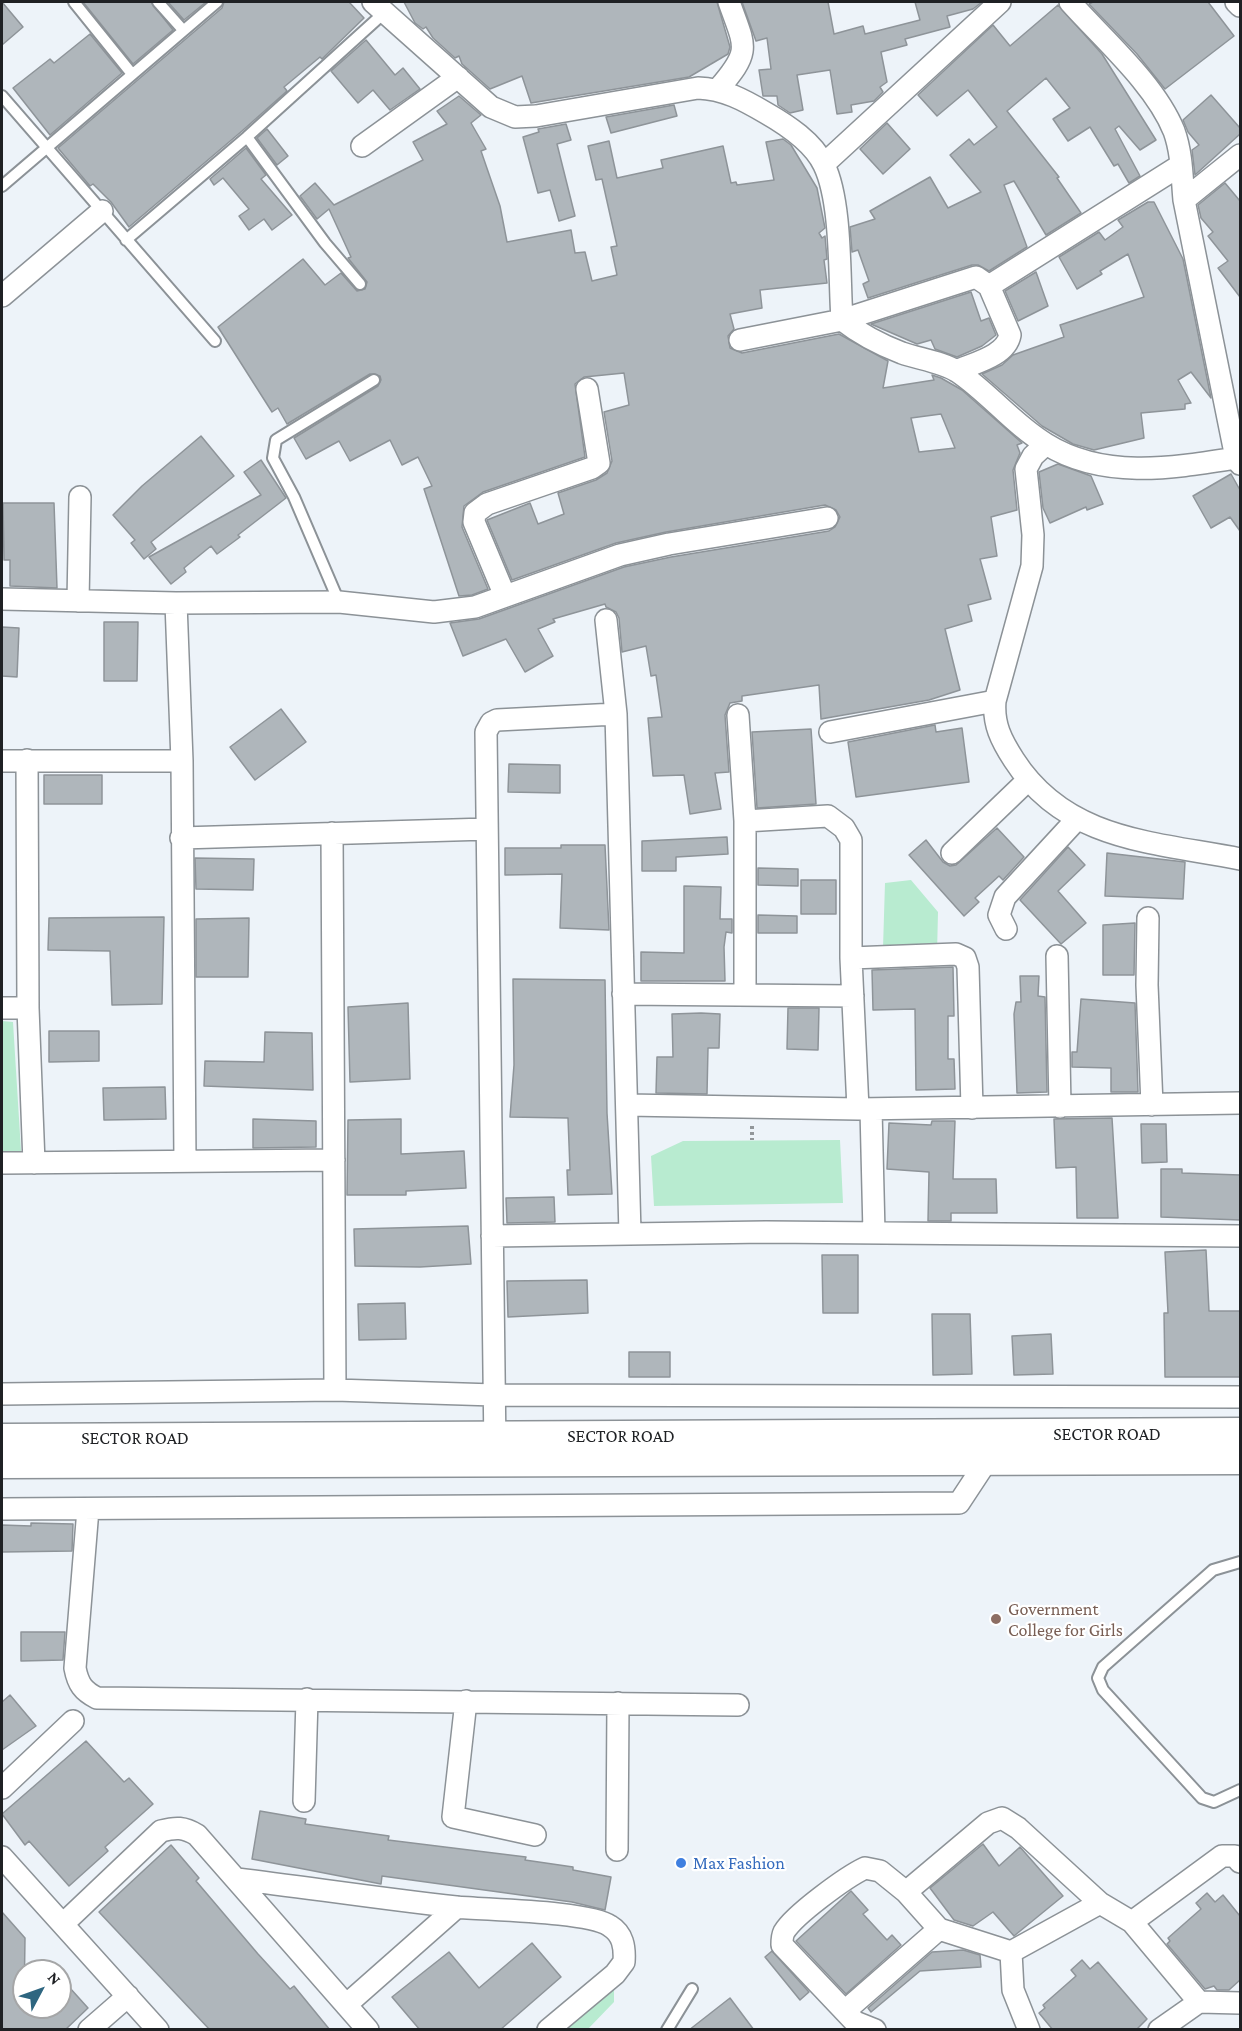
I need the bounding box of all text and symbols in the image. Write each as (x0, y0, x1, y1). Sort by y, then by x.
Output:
street label: SECTOR ROAD (1053, 1423, 1161, 1445)
street label: SECTOR ROAD (567, 1425, 675, 1447)
street label: SECTOR ROAD (81, 1427, 189, 1449)
place label: Government College for Girls (1008, 1598, 1123, 1640)
marker: Government College for Girls (989, 1612, 1003, 1626)
place label: Max Fashion (693, 1852, 785, 1874)
marker: Max Fashion (674, 1856, 688, 1870)
north arrow (12, 1959, 72, 2019)
text: N (44, 1968, 64, 1988)

